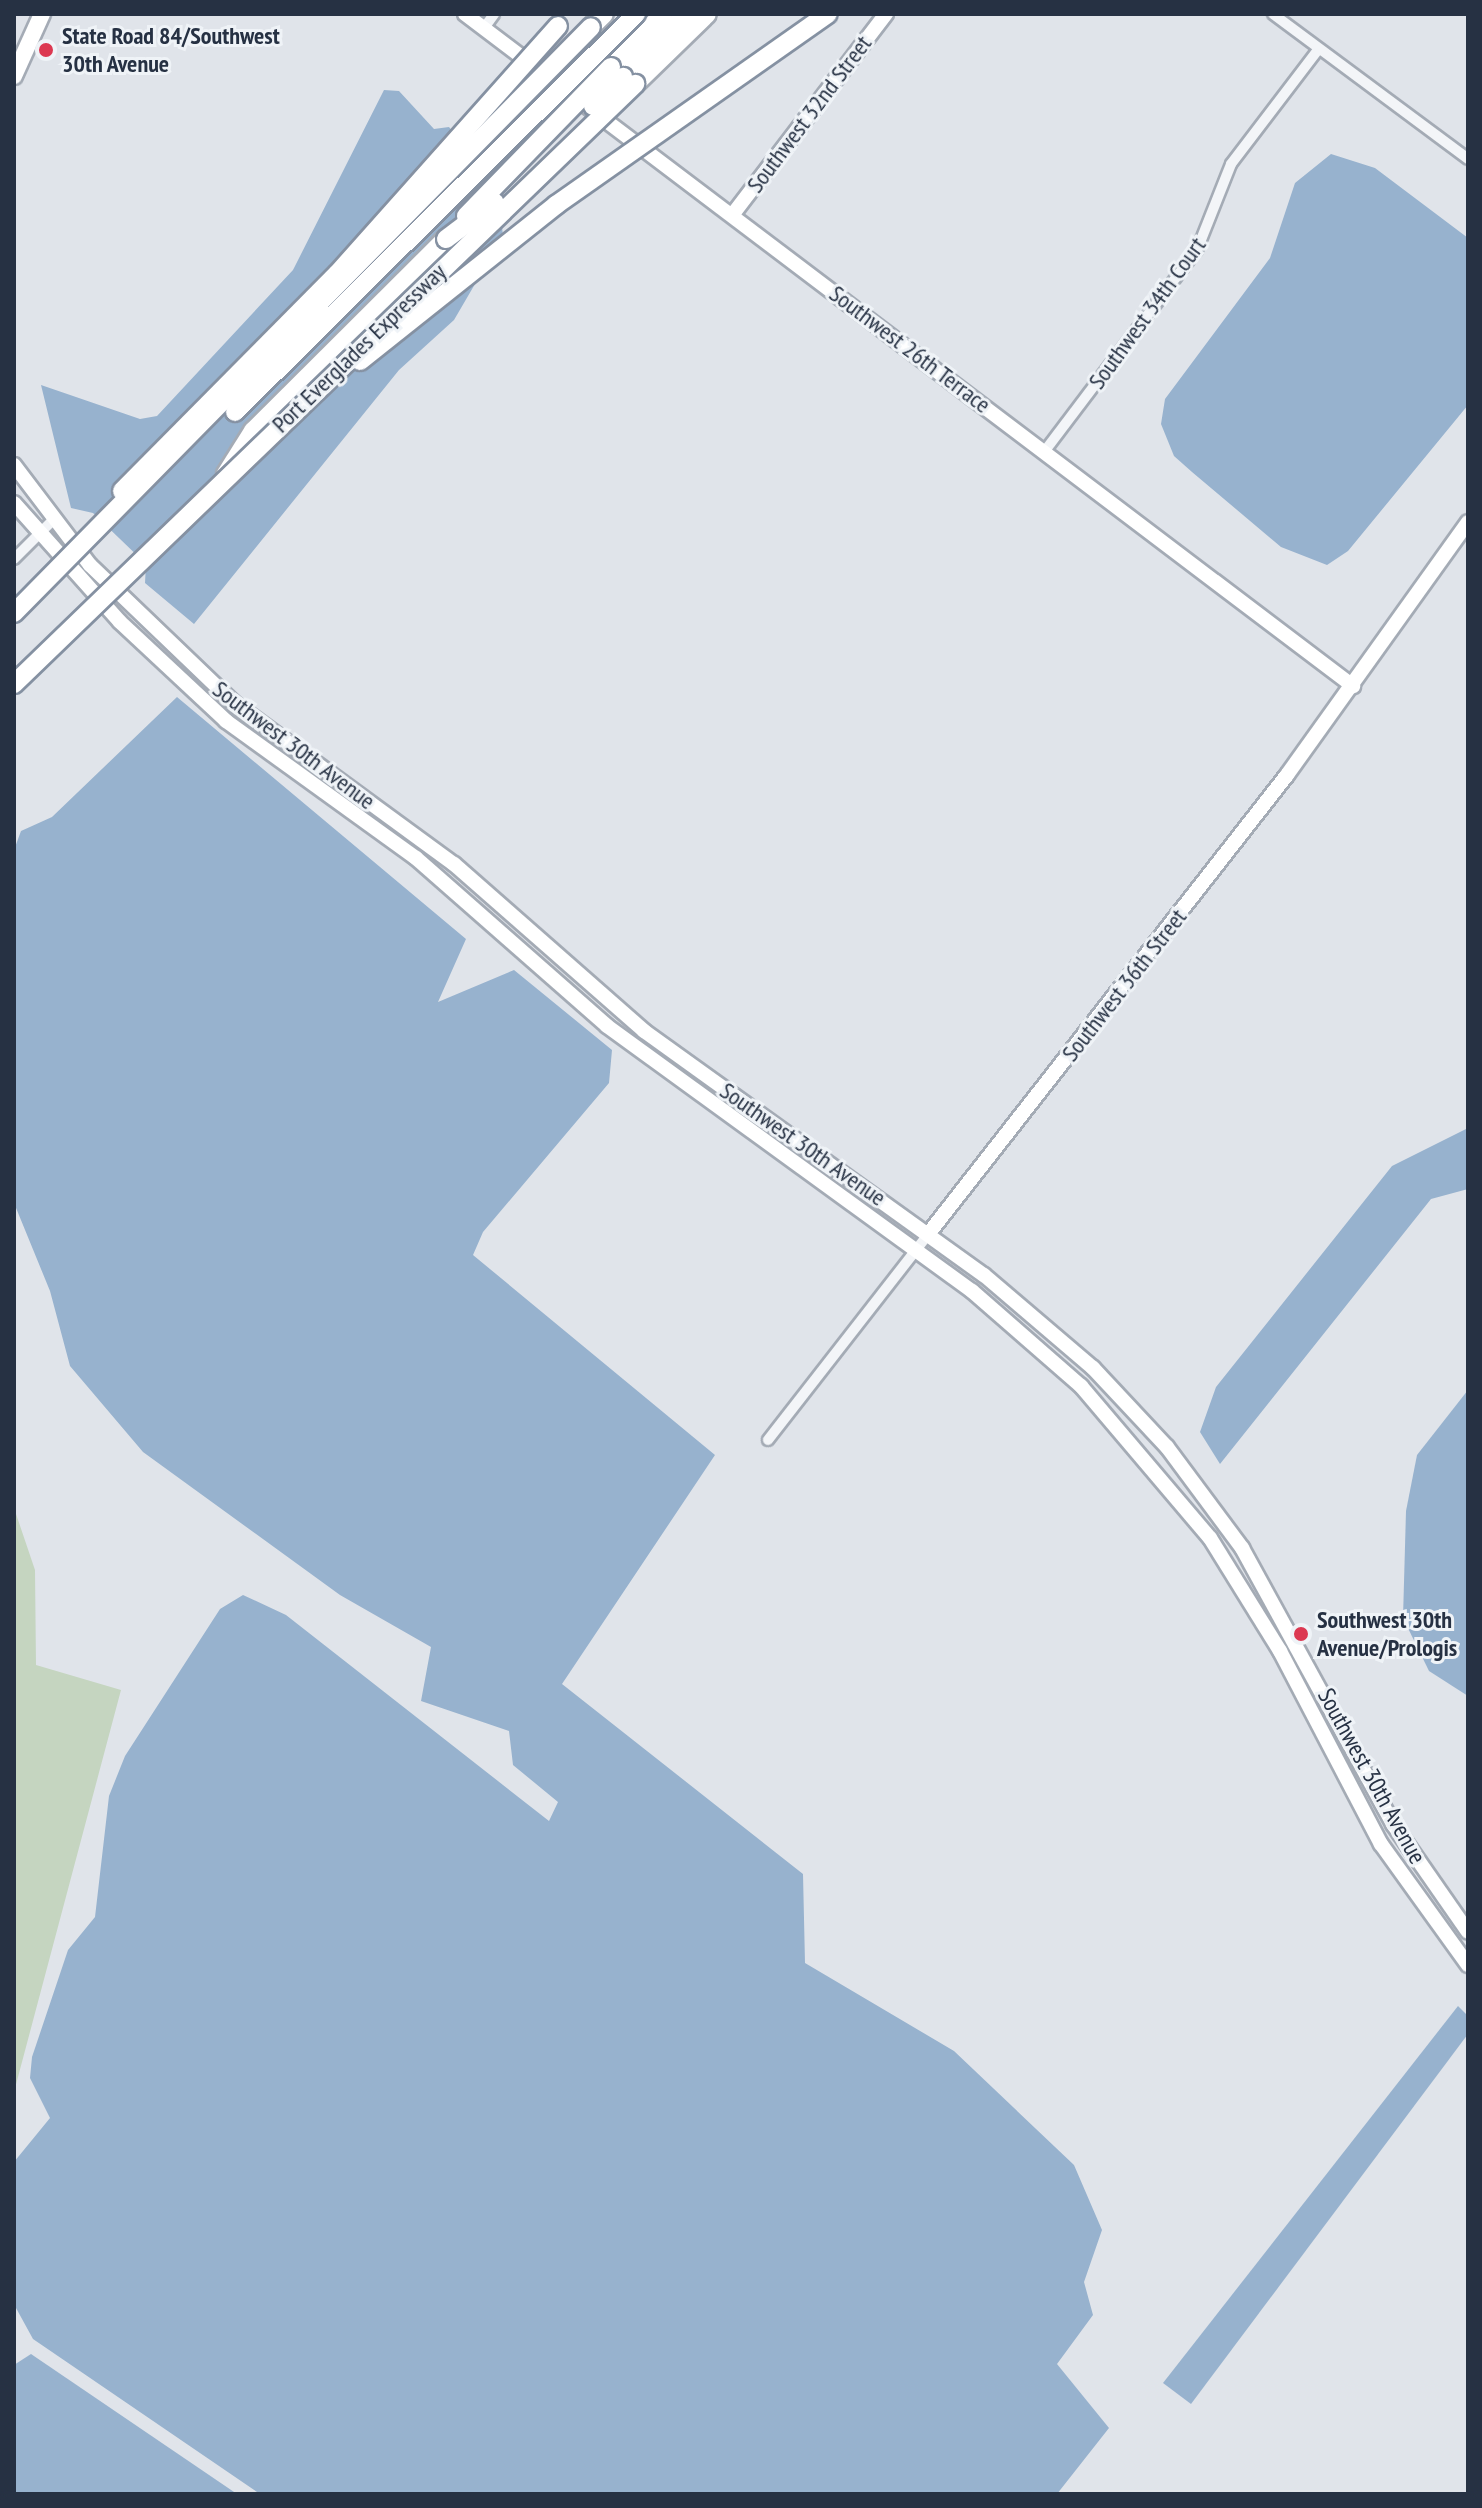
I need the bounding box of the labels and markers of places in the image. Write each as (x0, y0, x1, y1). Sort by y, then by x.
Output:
place label: State Road 84/Southwest 30th Avenue (62, 22, 280, 78)
marker: State Road 84/Southwest 30th Avenue (37, 41, 55, 59)
place label: Southwest 30th Avenue/Prologis (1317, 1606, 1457, 1662)
marker: Southwest 30th Avenue/Prologis (1292, 1625, 1310, 1643)

